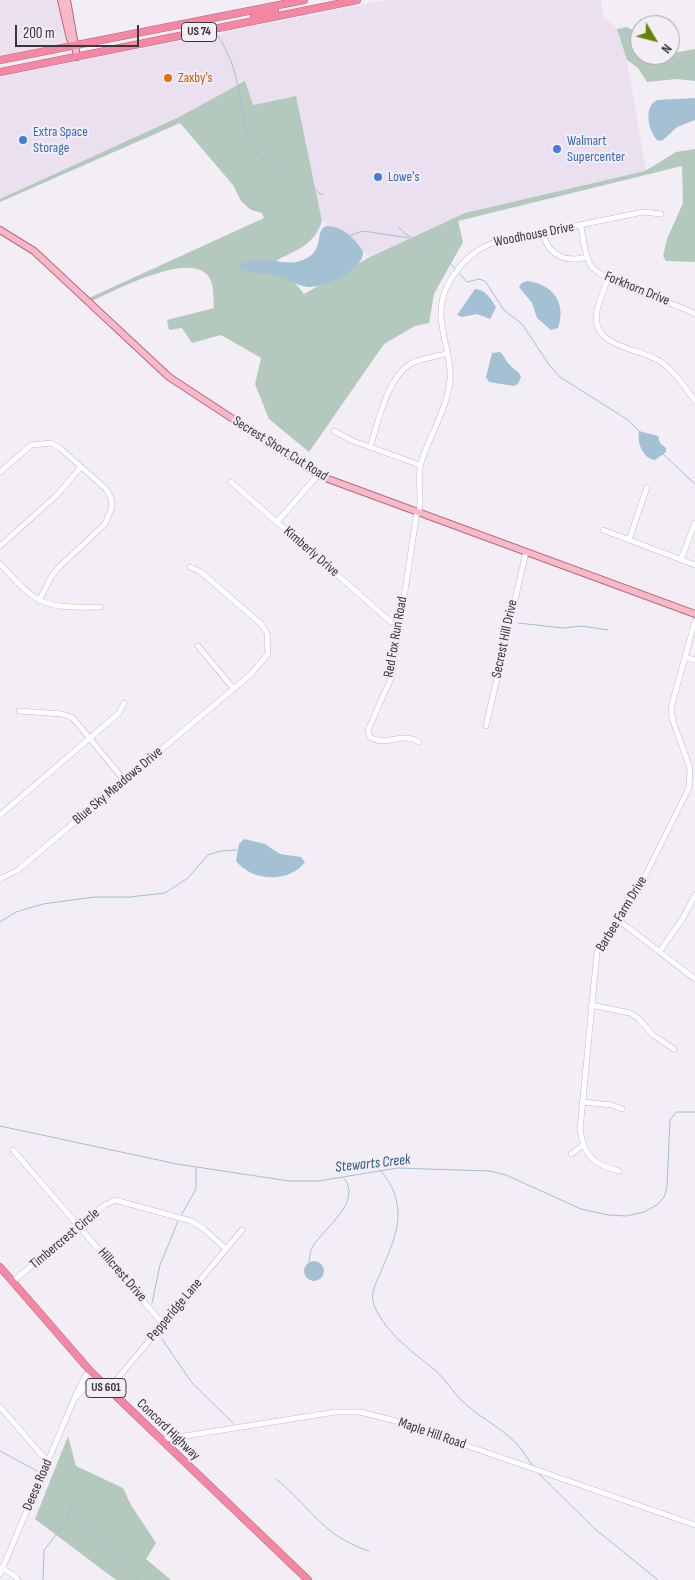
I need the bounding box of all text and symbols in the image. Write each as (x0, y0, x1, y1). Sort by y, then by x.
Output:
scale bar (18, 15, 141, 47)
north arrow (630, 15, 680, 65)
road number: US 74 (182, 22, 216, 42)
text: 200 m (23, 24, 55, 43)
text: N (658, 41, 676, 57)
place label: Zaxby's (178, 70, 213, 86)
marker: Zaxby's (162, 72, 174, 84)
place label: Extra Space Storage (33, 124, 88, 156)
place label: Walmart Supercenter (567, 133, 625, 166)
marker: Extra Space Storage (17, 134, 29, 146)
marker: Walmart Supercenter (551, 143, 563, 155)
place label: Lowe's (388, 169, 419, 185)
marker: Lowe's (372, 171, 384, 183)
street label: Woodhouse Drive (492, 219, 576, 251)
street label: Forkhorn Drive (602, 268, 672, 310)
street label: Secrest Short Cut Road (229, 413, 331, 485)
street label: Kimberly Drive (280, 523, 342, 581)
street label: Red Fox Run Road (381, 595, 411, 679)
street label: Secrest Hill Drive (489, 598, 521, 680)
street label: Blue Sky Meadows Drive (70, 744, 166, 828)
street label: Barbee Farm Drive (593, 873, 651, 955)
water label: Stewarts Creek (335, 1151, 411, 1177)
street label: Timbercrest Circle (27, 1205, 103, 1273)
street label: Hillcrest Drive (94, 1245, 150, 1305)
street label: Pepperidge Lane (144, 1275, 206, 1345)
road number: US 601 (86, 1379, 126, 1398)
street label: Concord Highway (133, 1396, 203, 1464)
street label: Maple Hill Road (396, 1415, 468, 1453)
street label: Deese Road (20, 1457, 56, 1513)

